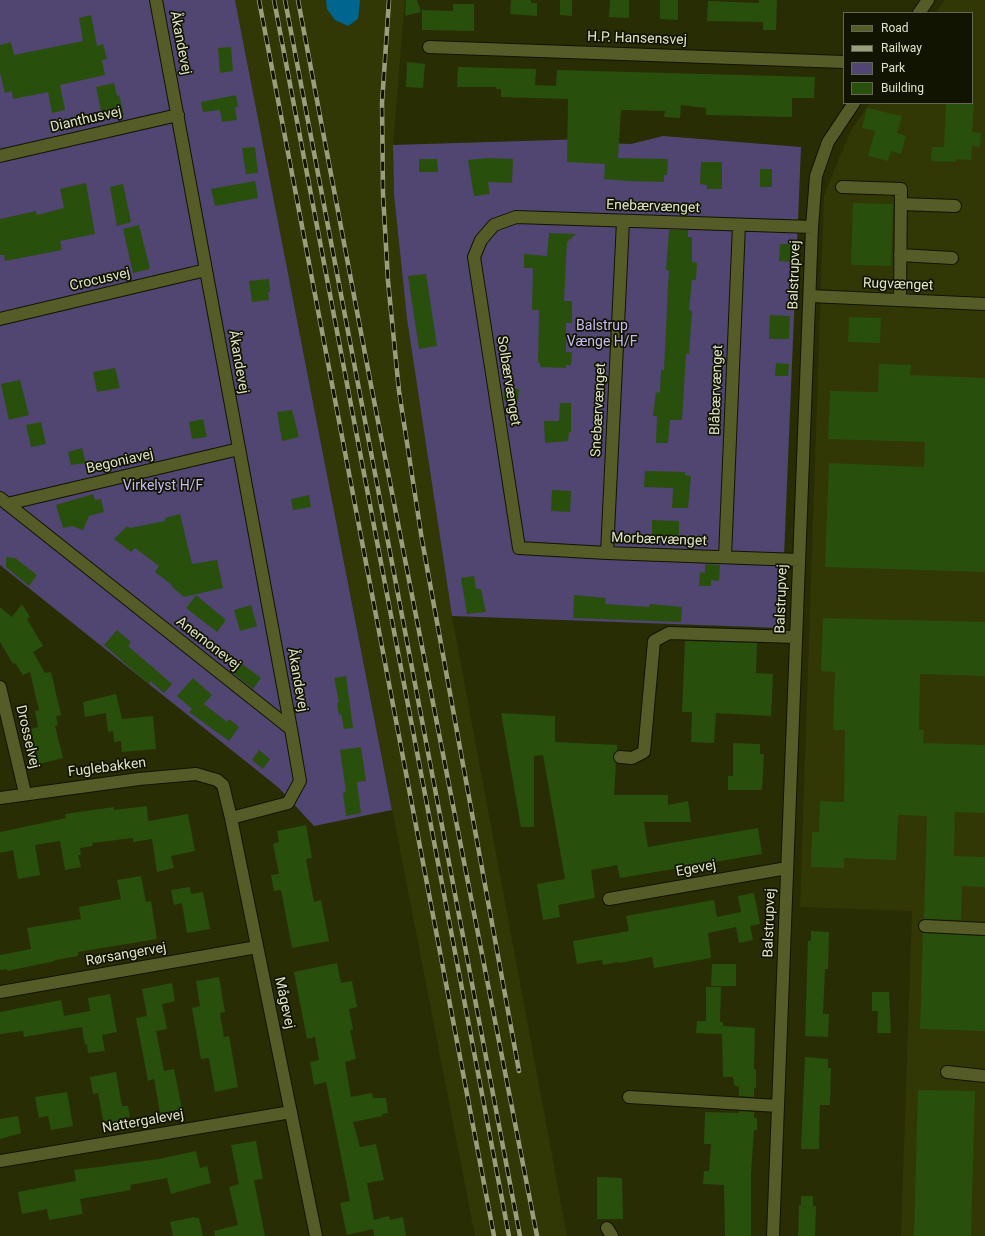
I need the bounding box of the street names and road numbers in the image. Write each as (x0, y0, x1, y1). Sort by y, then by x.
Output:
street label: Åkandevej (166, 10, 194, 76)
street label: H.P. Hansensvej (587, 29, 687, 49)
street label: Dianthusvej (49, 104, 123, 136)
street label: Enebærvænget (606, 197, 700, 217)
street label: Balstrupvej (785, 240, 805, 310)
street label: Crocusvej (68, 265, 132, 295)
street label: Rugvænget (863, 275, 933, 295)
street label: Åkandevej (224, 329, 252, 395)
street label: Solbærvænget (493, 335, 523, 427)
street label: Blåbærvænget (707, 344, 727, 436)
street label: Snebærvænget (588, 363, 610, 457)
street label: Begoniavej (85, 446, 155, 478)
street label: Morbærvænget (611, 530, 707, 550)
street label: Balstrupvej (772, 564, 792, 634)
street label: Anemonevej (172, 614, 244, 674)
street label: Åkandevej (283, 647, 311, 713)
street label: Drosselvej (12, 704, 42, 770)
street label: Fuglebakken (67, 755, 147, 781)
street label: Egevej (675, 857, 717, 881)
street label: Balstrupvej (760, 888, 780, 958)
street label: Rørsangervej (84, 940, 168, 970)
street label: Mågevej (270, 976, 298, 1030)
street label: Nattergalevej (101, 1107, 185, 1137)

